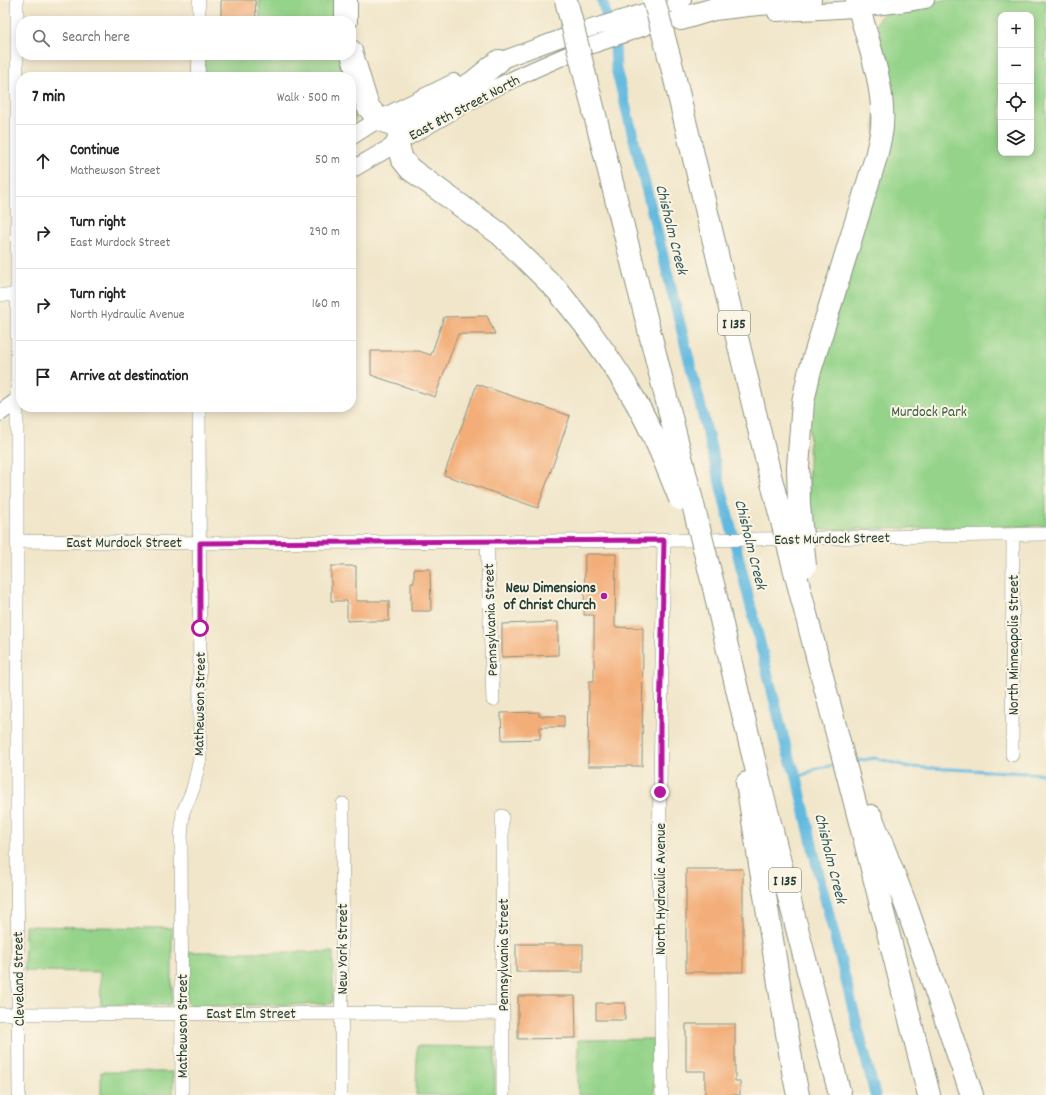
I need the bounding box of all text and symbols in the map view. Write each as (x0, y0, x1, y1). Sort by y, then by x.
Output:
map controls (998, 12, 1034, 156)
button: + (998, 12, 1034, 48)
search box (16, 16, 356, 60)
icon: search (30, 27, 52, 49)
text: Search here (62, 27, 130, 49)
button: − (998, 48, 1034, 84)
street label: East 8th Street North (406, 70, 524, 147)
button: locate (998, 84, 1034, 120)
text: 7 min (32, 86, 65, 110)
text: Walk · 500 m (277, 89, 340, 108)
button: layers (998, 120, 1034, 156)
text: Continue (70, 140, 119, 162)
icon: ahead (32, 150, 54, 172)
text: 50 m (315, 151, 340, 170)
text: Mathewson Street (70, 162, 160, 181)
water label: Chisholm Creek (648, 182, 693, 279)
text: Turn right (70, 212, 126, 234)
icon: right (32, 222, 54, 244)
text: 290 m (309, 223, 340, 242)
text: East Murdock Street (70, 234, 170, 253)
text: Turn right (70, 284, 126, 306)
icon: right (32, 294, 54, 316)
text: 160 m (312, 295, 340, 314)
text: North Hydraulic Avenue (70, 306, 185, 325)
road number: I 135 (718, 311, 750, 335)
icon: arrive (32, 366, 54, 388)
text: Arrive at destination (70, 366, 188, 388)
park label: Murdock Park (891, 402, 967, 424)
water label: Chisholm Creek (727, 497, 772, 594)
street label: East Murdock Street (774, 528, 891, 552)
street label: East Murdock Street (66, 533, 182, 555)
street label: Pennsylvania Street (479, 563, 505, 677)
street label: North Minneapolis Street (1004, 574, 1026, 715)
place label: New Dimensions of Christ Church (504, 578, 596, 617)
marker: New Dimensions of Christ Church (599, 591, 609, 601)
route start (191, 619, 209, 637)
street label: Mathewson Street (189, 651, 213, 756)
route end (651, 783, 669, 801)
water label: Chisholm Creek (807, 811, 852, 908)
street label: North Hydraulic Avenue (651, 823, 673, 955)
road number: I 135 (769, 868, 801, 892)
street label: Pennsylvania Street (494, 898, 516, 1012)
street label: New York Street (333, 903, 355, 994)
street label: Cleveland Street (8, 931, 32, 1027)
street label: Mathewson Street (173, 973, 195, 1078)
street label: East Elm Street (206, 1004, 296, 1026)

